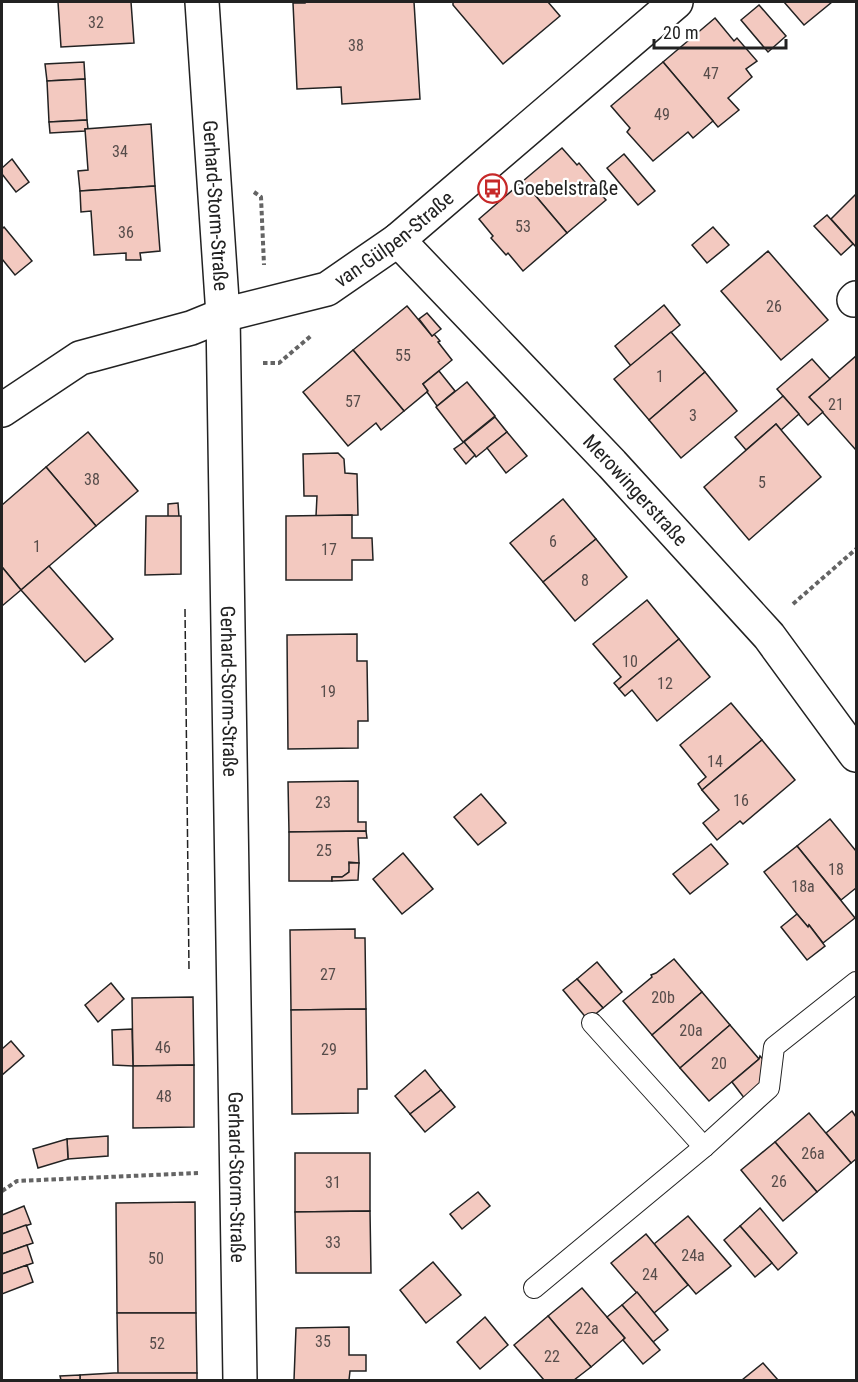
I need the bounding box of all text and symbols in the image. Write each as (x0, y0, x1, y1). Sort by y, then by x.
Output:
scale bar (654, 12, 786, 50)
house number: 32 (88, 13, 104, 32)
text: 20 m (663, 22, 698, 43)
house number: 38 (348, 36, 364, 55)
house number: 47 (703, 64, 719, 83)
house number: 49 (654, 105, 670, 124)
street label: Gerhard-Storm-Straße (198, 119, 233, 292)
house number: 34 (112, 142, 128, 161)
bus stop icon: Goebelstraße (476, 172, 508, 204)
place label: Goebelstraße (513, 176, 618, 200)
street label: van-Gülpen-Straße (330, 186, 458, 292)
house number: 53 (515, 217, 531, 236)
house number: 36 (118, 223, 134, 242)
house number: 26 (766, 297, 782, 316)
house number: 55 (395, 346, 411, 365)
house number: 1 (656, 367, 664, 386)
house number: 57 (345, 392, 361, 411)
house number: 21 (828, 395, 844, 414)
house number: 3 (689, 406, 697, 425)
street label: Merowingerstraße (578, 429, 693, 551)
house number: 38 (84, 470, 100, 489)
house number: 5 (758, 473, 766, 492)
house number: 6 (549, 532, 557, 551)
house number: 1 (33, 537, 41, 556)
house number: 17 (321, 540, 337, 559)
house number: 8 (581, 571, 589, 590)
street label: Gerhard-Storm-Straße (216, 606, 242, 777)
house number: 10 (622, 652, 638, 671)
house number: 12 (657, 674, 673, 693)
house number: 19 (320, 682, 336, 701)
house number: 14 (707, 752, 723, 771)
house number: 16 (733, 791, 749, 810)
house number: 23 (315, 793, 331, 812)
house number: 25 (316, 841, 332, 860)
house number: 18 (828, 860, 844, 879)
house number: 18a (791, 877, 815, 896)
house number: 27 (320, 965, 336, 984)
house number: 20b (651, 988, 675, 1007)
house number: 20a (679, 1021, 703, 1040)
house number: 46 (155, 1038, 171, 1057)
house number: 29 (321, 1040, 337, 1059)
house number: 20 (711, 1054, 727, 1073)
house number: 48 (156, 1087, 172, 1106)
street label: Gerhard-Storm-Straße (223, 1091, 250, 1263)
house number: 26a (801, 1144, 825, 1163)
house number: 26 (771, 1172, 787, 1191)
house number: 31 (325, 1173, 341, 1192)
house number: 33 (325, 1233, 341, 1252)
house number: 24a (681, 1246, 705, 1265)
house number: 50 (148, 1249, 164, 1268)
house number: 24 (642, 1265, 658, 1284)
house number: 22a (575, 1319, 599, 1338)
house number: 35 (315, 1332, 331, 1351)
house number: 52 (149, 1334, 165, 1353)
house number: 22 (544, 1347, 560, 1366)

